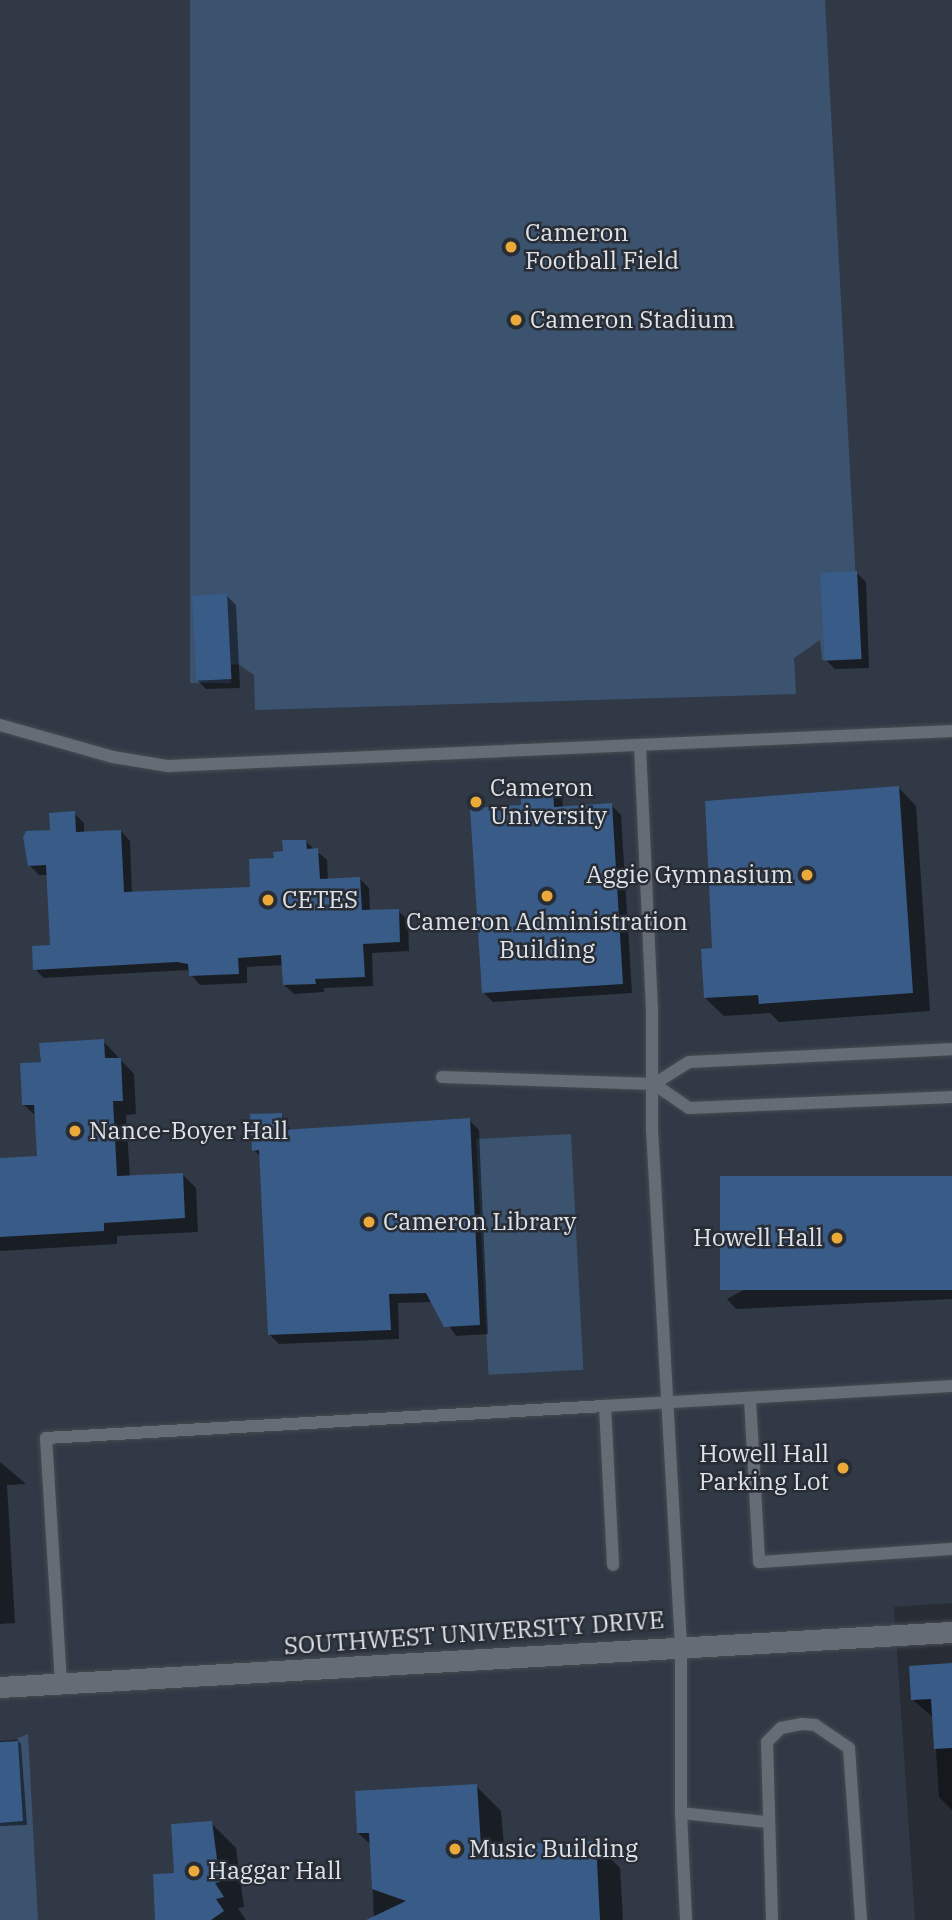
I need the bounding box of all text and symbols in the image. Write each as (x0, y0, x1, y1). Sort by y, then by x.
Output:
place label: Cameron Football Field (525, 219, 679, 275)
marker: Cameron Football Field (503, 239, 519, 255)
place label: Cameron Stadium (530, 306, 735, 334)
marker: Cameron Stadium (508, 312, 524, 328)
place label: Cameron University (490, 774, 607, 830)
marker: Cameron University (468, 794, 484, 810)
place label: Aggie Gymnasium (586, 861, 793, 889)
marker: Aggie Gymnasium (799, 867, 815, 883)
place label: CETES (282, 886, 358, 914)
marker: Cameron Administration Building (539, 888, 555, 904)
marker: CETES (260, 892, 276, 908)
place label: Cameron Administration Building (406, 908, 688, 964)
place label: Nance-Boyer Hall (89, 1117, 288, 1145)
marker: Nance-Boyer Hall (67, 1123, 83, 1139)
place label: Cameron Library (383, 1208, 576, 1236)
marker: Cameron Library (361, 1214, 377, 1230)
place label: Howell Hall (693, 1224, 823, 1252)
marker: Howell Hall (829, 1230, 845, 1246)
place label: Howell Hall Parking Lot (699, 1440, 829, 1496)
marker: Howell Hall Parking Lot (835, 1460, 851, 1476)
street label: SOUTHWEST UNIVERSITY DRIVE (283, 1605, 665, 1661)
place label: Music Building (469, 1835, 638, 1863)
marker: Music Building (447, 1841, 463, 1857)
place label: Haggar Hall (208, 1857, 342, 1885)
marker: Haggar Hall (186, 1863, 202, 1879)

